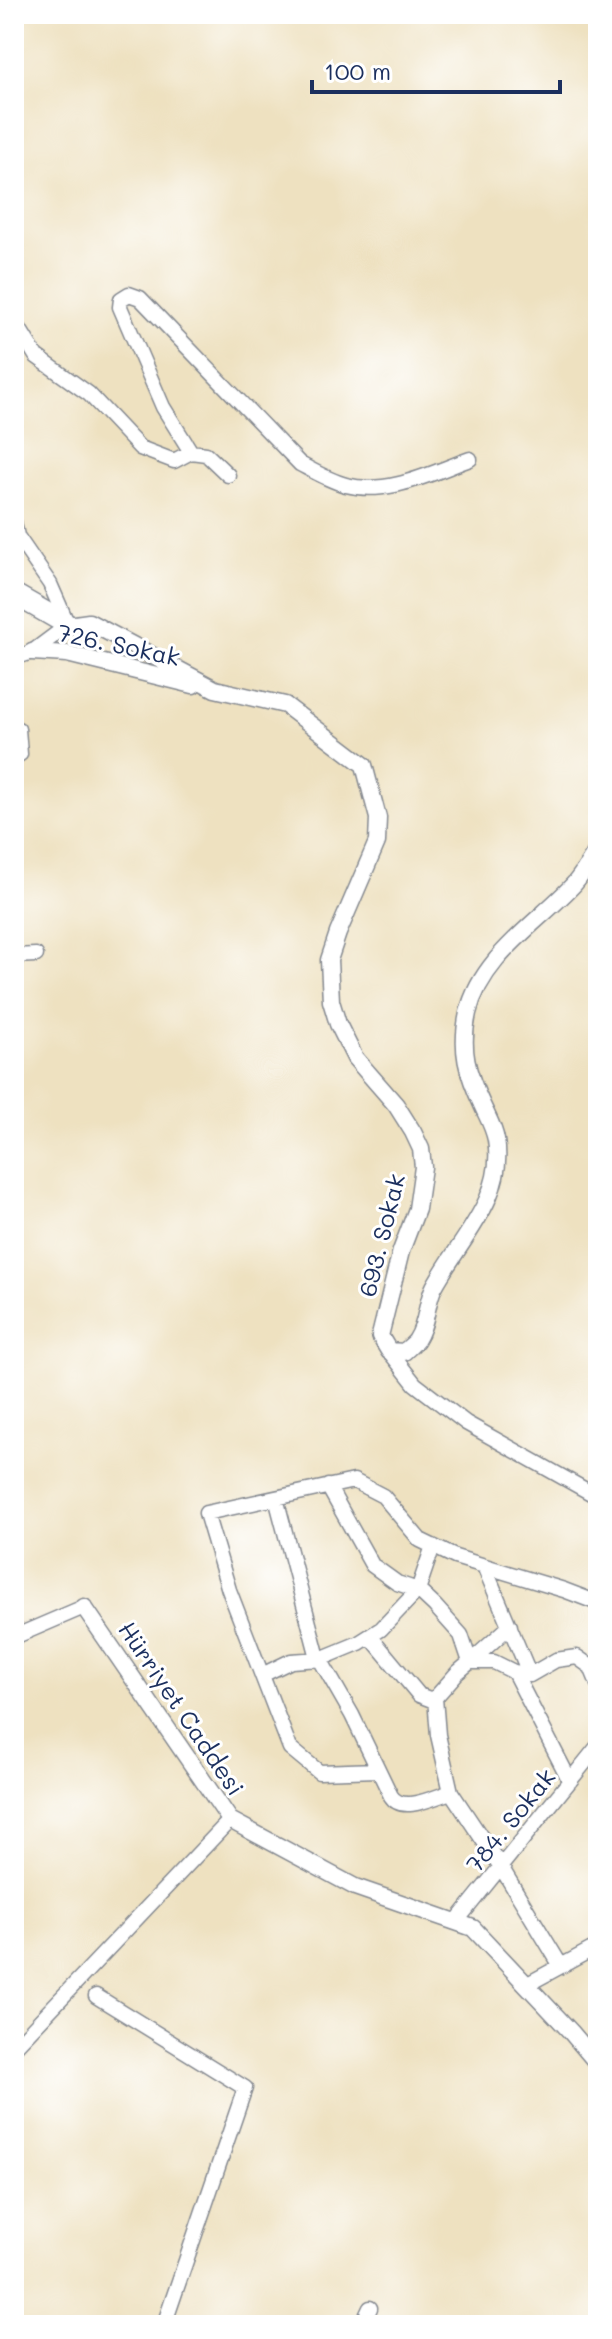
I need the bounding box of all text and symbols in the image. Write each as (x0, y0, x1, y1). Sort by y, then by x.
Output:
scale bar (312, 44, 560, 94)
text: 100 m (324, 55, 391, 86)
street label: 726. Sokak (55, 616, 183, 672)
street label: 693. Sokak (351, 1170, 411, 1300)
street label: Hürriyet Caddesi (112, 1615, 252, 1801)
street label: 784. Sokak (459, 1762, 561, 1878)

